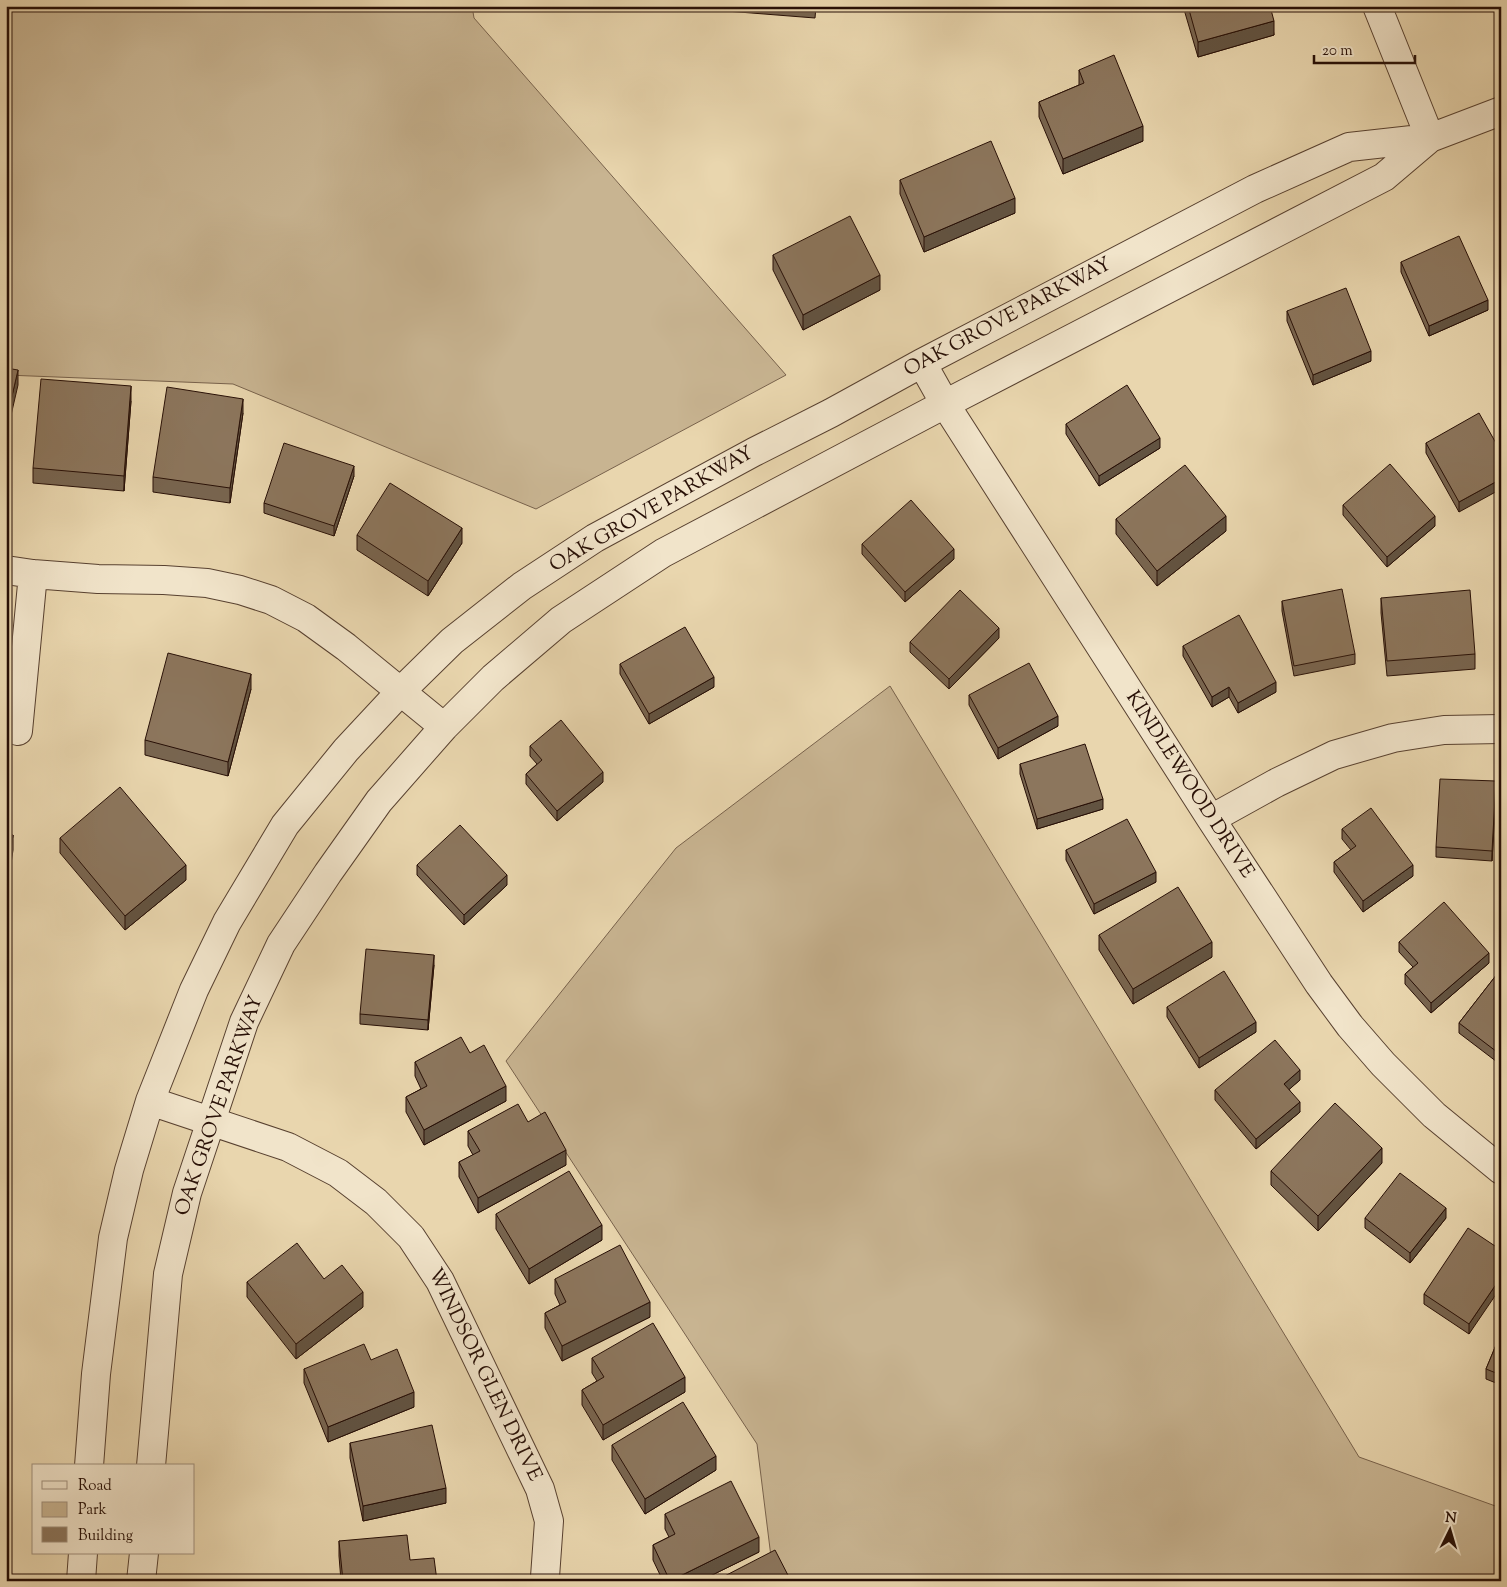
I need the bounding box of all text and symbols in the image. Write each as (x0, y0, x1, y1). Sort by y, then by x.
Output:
scale bar (1314, 32, 1416, 64)
text: 20 m (1322, 41, 1353, 62)
street label: OAK GROVE PARKWAY (899, 251, 1117, 385)
street label: OAK GROVE PARKWAY (545, 440, 759, 580)
street label: KINDLEWOOD DRIVE (1117, 686, 1261, 884)
street label: OAK GROVE PARKWAY (169, 992, 271, 1220)
street label: WINDSOR GLEN DRIVE (420, 1264, 548, 1486)
legend (32, 1464, 195, 1554)
text: Road (78, 1476, 112, 1497)
text: Park (78, 1500, 107, 1521)
north arrow (1424, 1504, 1474, 1554)
text: N (1445, 1509, 1457, 1529)
text: Building (78, 1526, 133, 1547)

